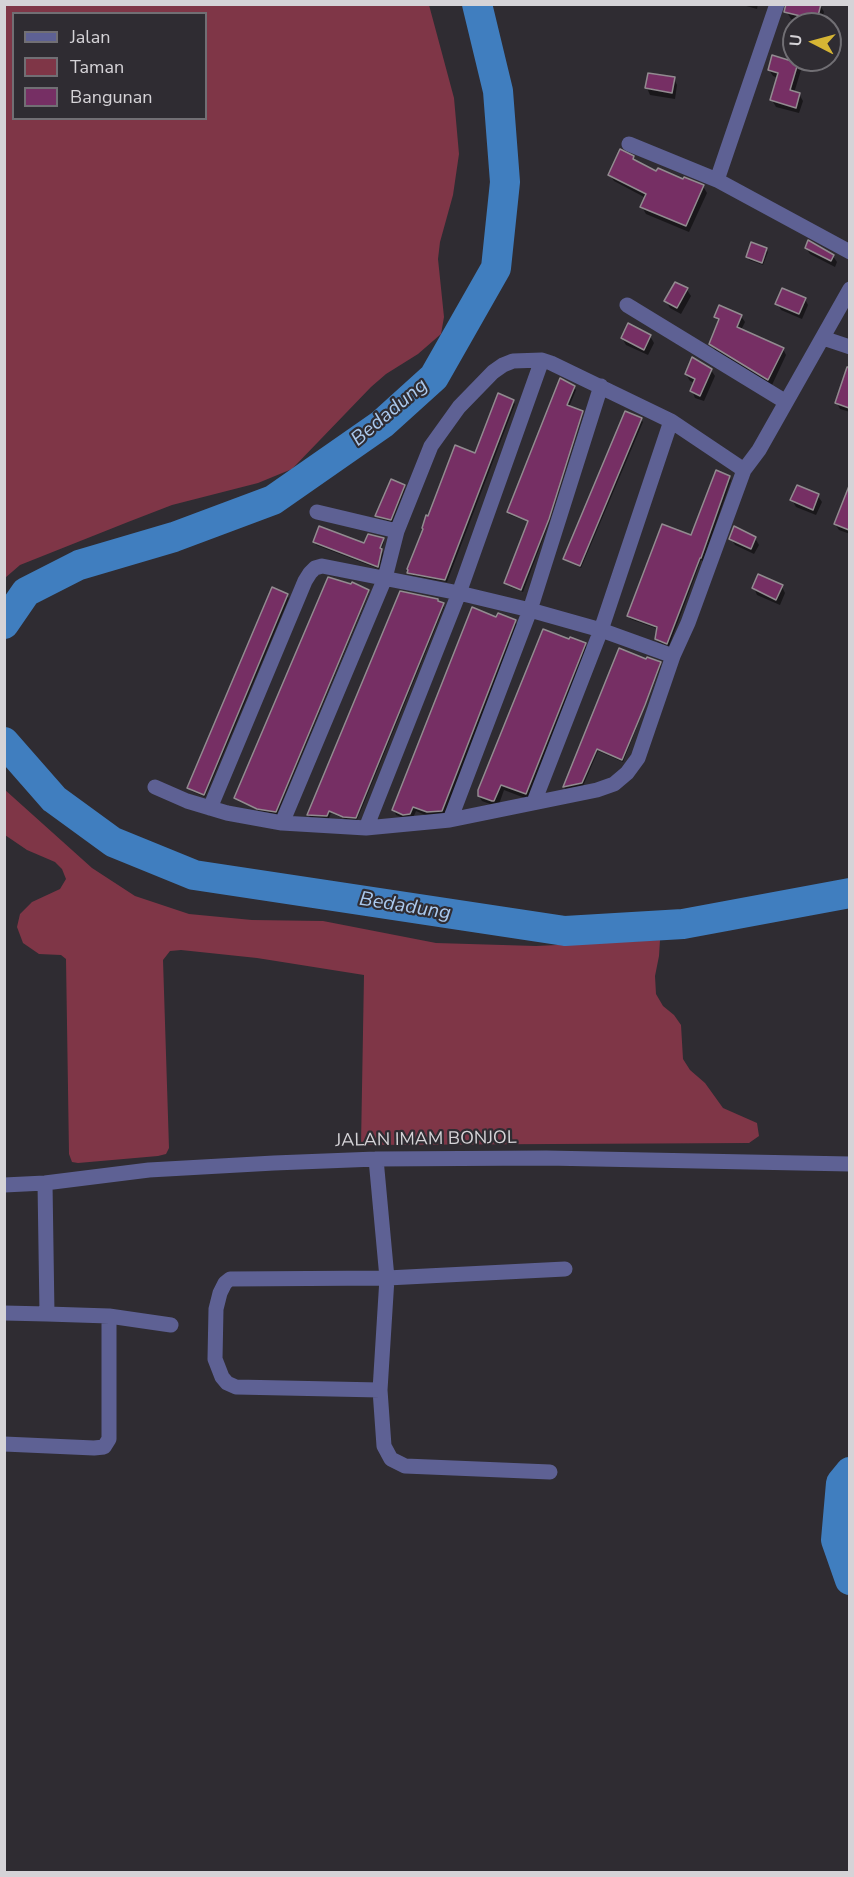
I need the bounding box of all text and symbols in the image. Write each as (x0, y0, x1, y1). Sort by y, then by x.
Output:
legend (12, 12, 207, 120)
north arrow (782, 12, 842, 72)
text: Jalan (70, 25, 110, 49)
text: U (785, 33, 808, 47)
text: Taman (70, 55, 124, 79)
text: Bangunan (70, 85, 153, 109)
water label: Bedadung (347, 374, 433, 452)
water label: Bedadung (358, 888, 452, 926)
street label: JALAN IMAM BONJOL (335, 1128, 517, 1152)

